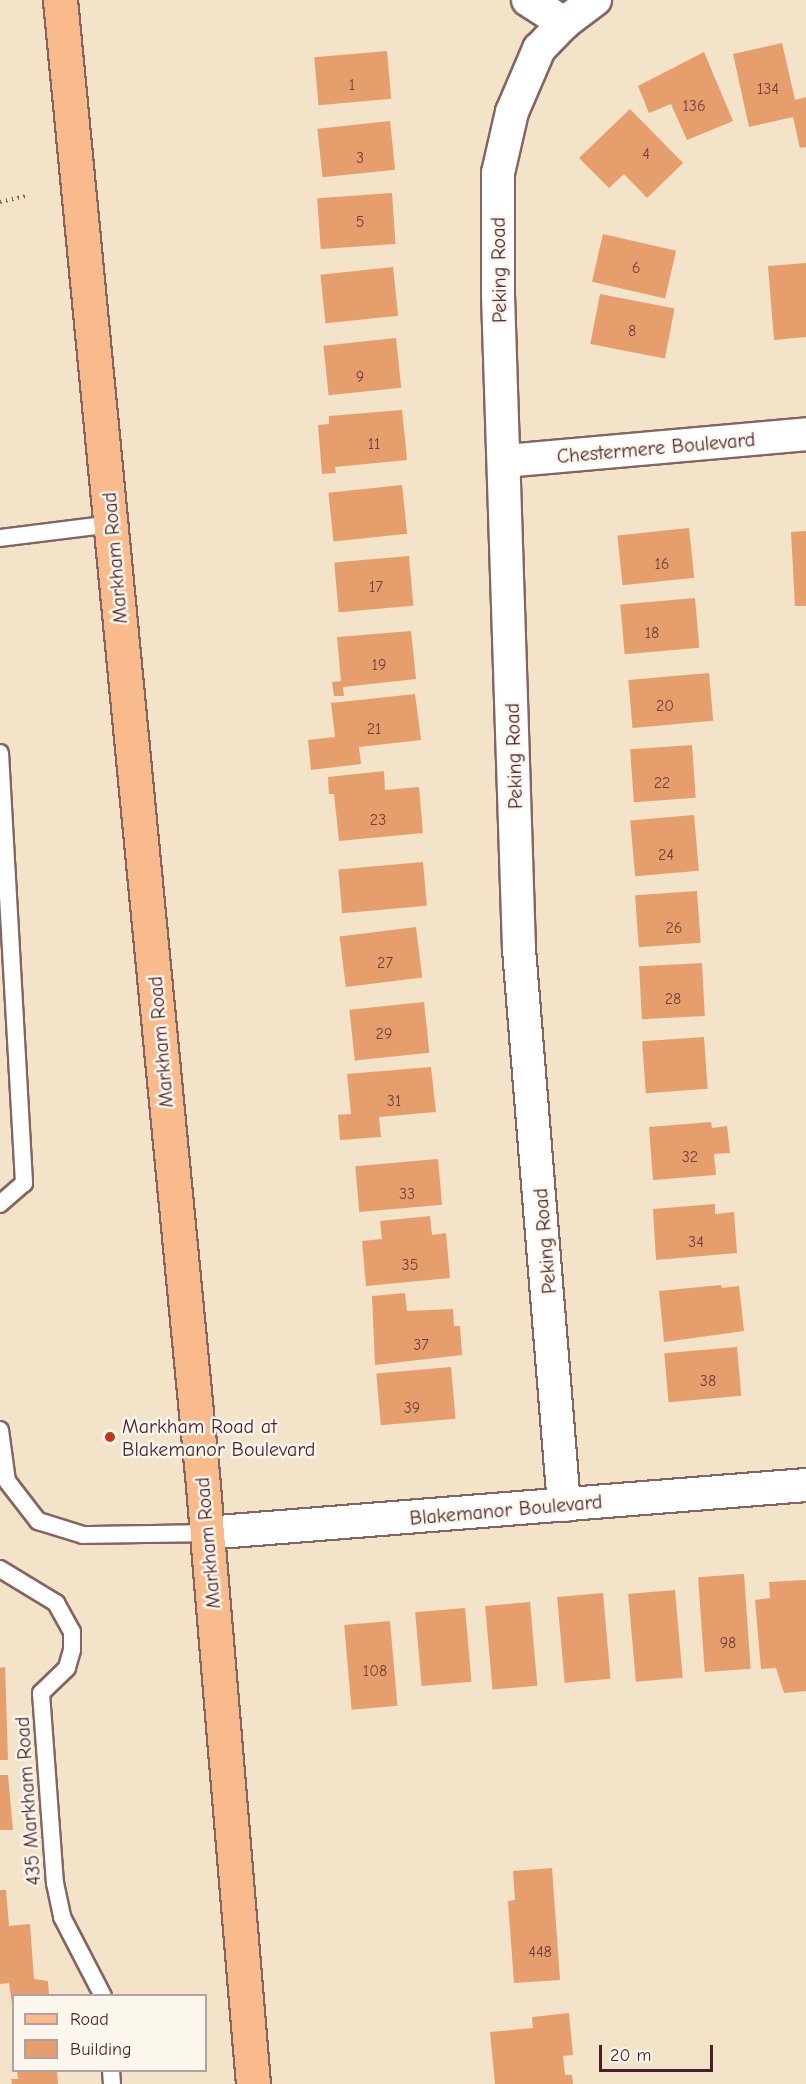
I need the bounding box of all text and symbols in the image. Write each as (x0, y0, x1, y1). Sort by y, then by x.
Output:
house number: 1 (349, 75, 355, 95)
house number: 134 (757, 79, 779, 99)
house number: 136 (682, 96, 706, 116)
house number: 4 (642, 144, 650, 164)
house number: 3 (356, 148, 364, 168)
house number: 5 (356, 212, 364, 232)
street label: Peking Road (486, 217, 512, 323)
house number: 6 (632, 258, 640, 278)
house number: 8 (628, 321, 636, 341)
house number: 9 (356, 367, 364, 387)
street label: Chestermere Boulevard (556, 427, 756, 469)
house number: 11 (368, 434, 380, 454)
street label: Markham Road (97, 491, 133, 625)
house number: 16 (654, 554, 670, 574)
house number: 17 (369, 577, 383, 597)
house number: 18 (645, 623, 659, 643)
house number: 19 (372, 655, 386, 675)
house number: 20 (656, 696, 674, 716)
street label: Peking Road (500, 703, 528, 809)
house number: 21 (367, 719, 381, 739)
house number: 22 (654, 773, 670, 793)
house number: 23 (370, 810, 386, 830)
house number: 24 (658, 845, 674, 865)
house number: 26 (665, 918, 683, 938)
house number: 27 (377, 953, 393, 973)
street label: Markham Road (143, 975, 179, 1109)
house number: 28 (665, 989, 681, 1009)
house number: 29 (376, 1024, 392, 1044)
house number: 31 (387, 1091, 401, 1111)
house number: 32 (682, 1147, 698, 1167)
house number: 33 (399, 1184, 415, 1204)
street label: Peking Road (528, 1187, 562, 1295)
house number: 34 (688, 1232, 704, 1252)
house number: 35 (402, 1255, 418, 1275)
house number: 37 (413, 1335, 429, 1355)
house number: 38 (700, 1371, 716, 1391)
house number: 39 (404, 1398, 420, 1418)
place label: Markham Road at Blakemanor Boulevard (122, 1414, 315, 1461)
marker: Markham Road at Blakemanor Boulevard (103, 1430, 117, 1444)
street label: Markham Road (190, 1476, 226, 1610)
street label: Blakemanor Boulevard (409, 1490, 603, 1530)
house number: 98 (720, 1633, 736, 1653)
house number: 108 (363, 1661, 387, 1681)
street label: 435 Markham Road (10, 1716, 46, 1886)
house number: 448 (528, 1942, 552, 1962)
legend (12, 1994, 207, 2072)
text: Road (70, 2009, 109, 2030)
scale bar (602, 2033, 716, 2071)
text: Building (70, 2039, 132, 2060)
text: 20 m (610, 2045, 651, 2066)

